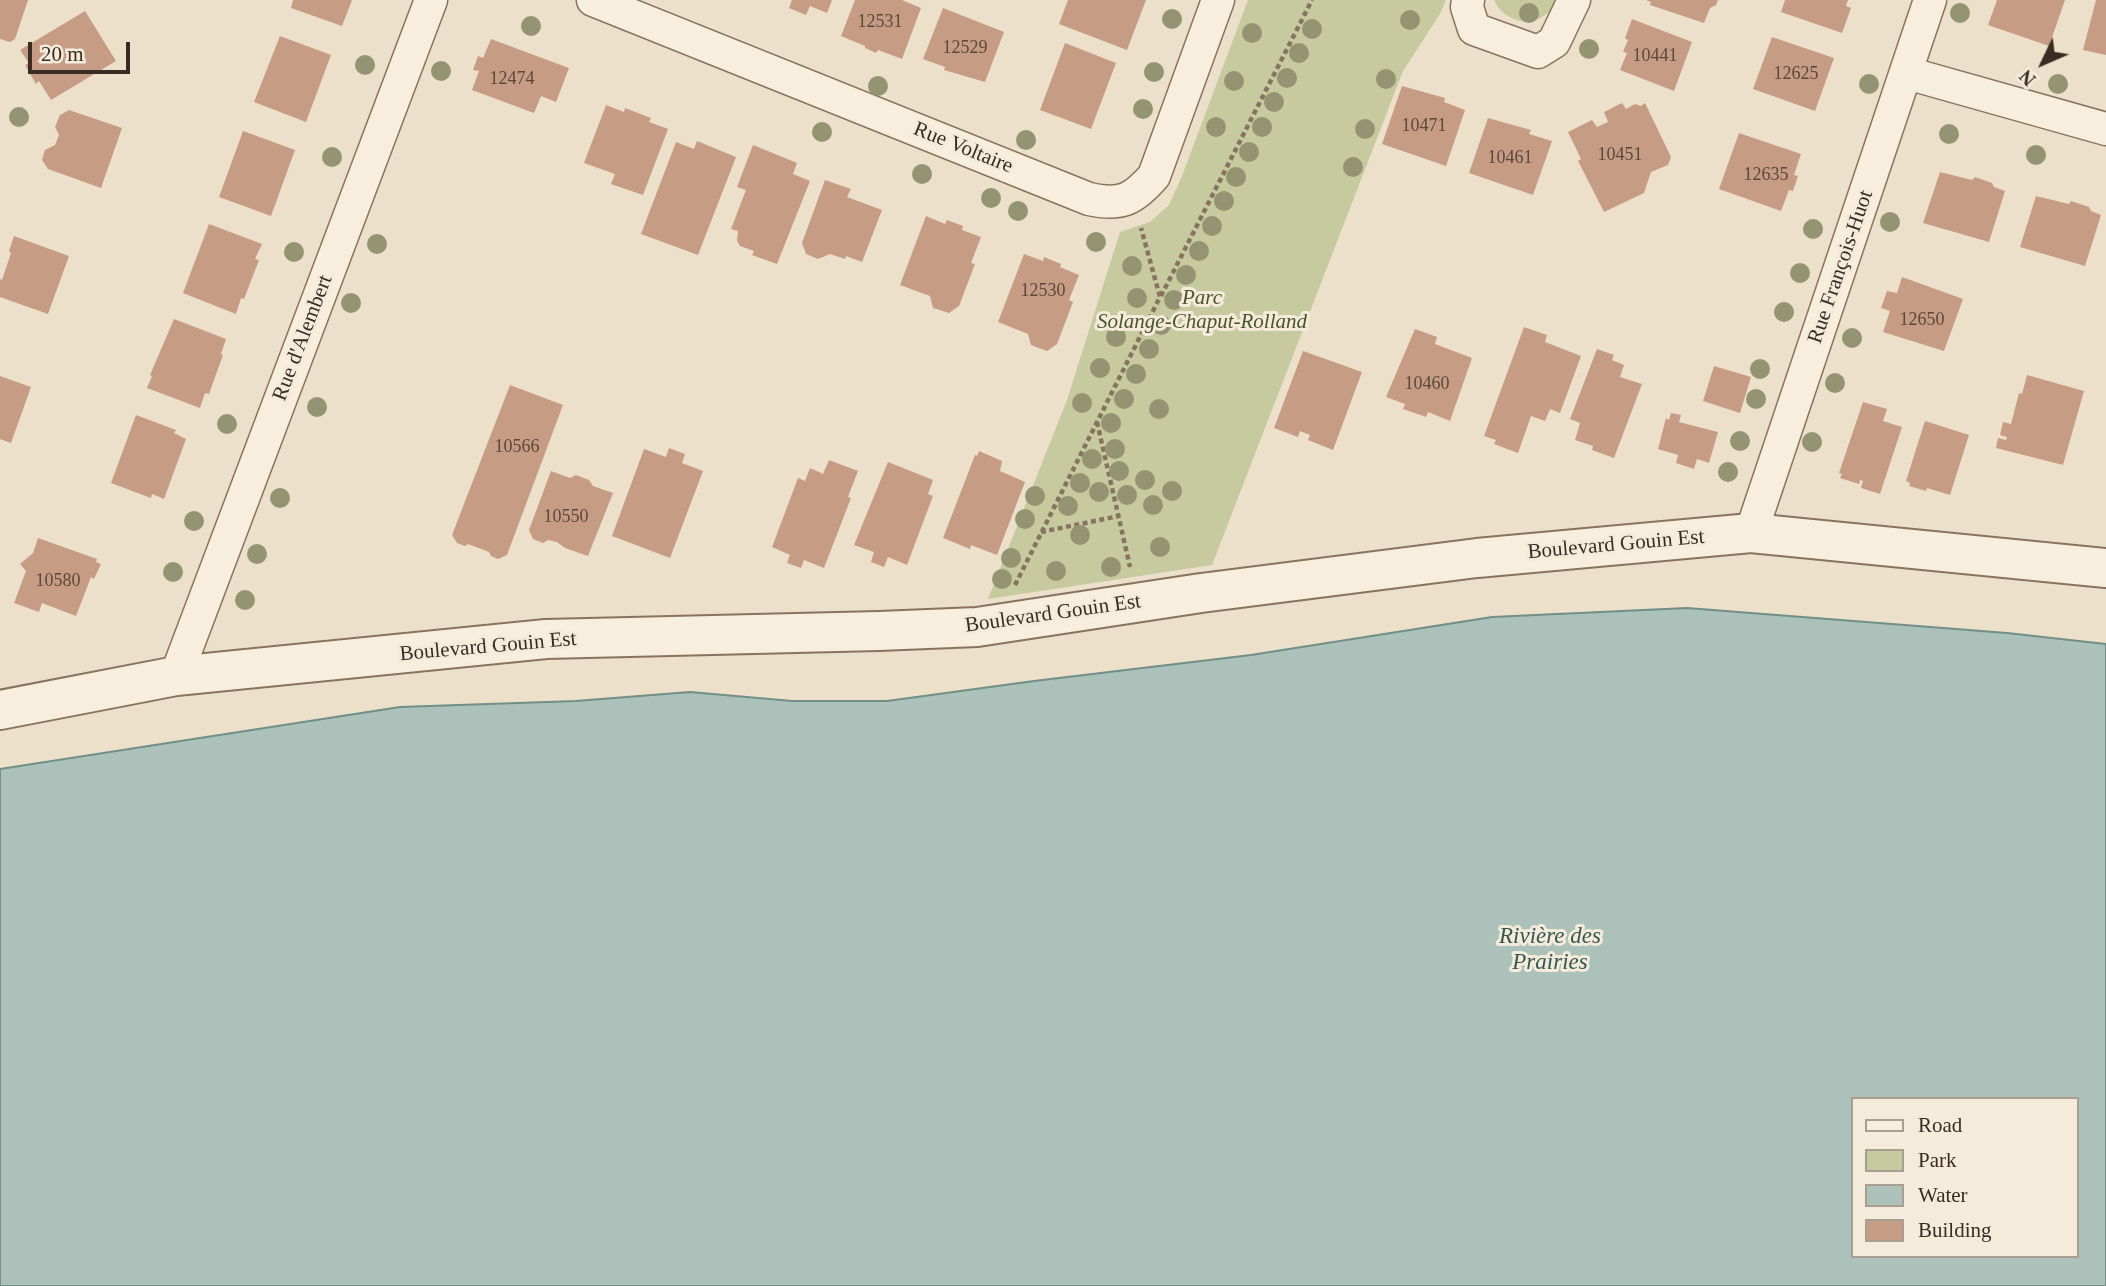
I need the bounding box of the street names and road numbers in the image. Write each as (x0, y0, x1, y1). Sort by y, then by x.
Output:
street label: Rue Voltaire (910, 117, 1016, 179)
street label: Rue François-Huot (1803, 187, 1879, 347)
street label: Rue d'Alembert (267, 272, 339, 404)
street label: Boulevard Gouin Est (1527, 525, 1705, 565)
street label: Boulevard Gouin Est (963, 589, 1143, 639)
street label: Boulevard Gouin Est (399, 627, 577, 667)

